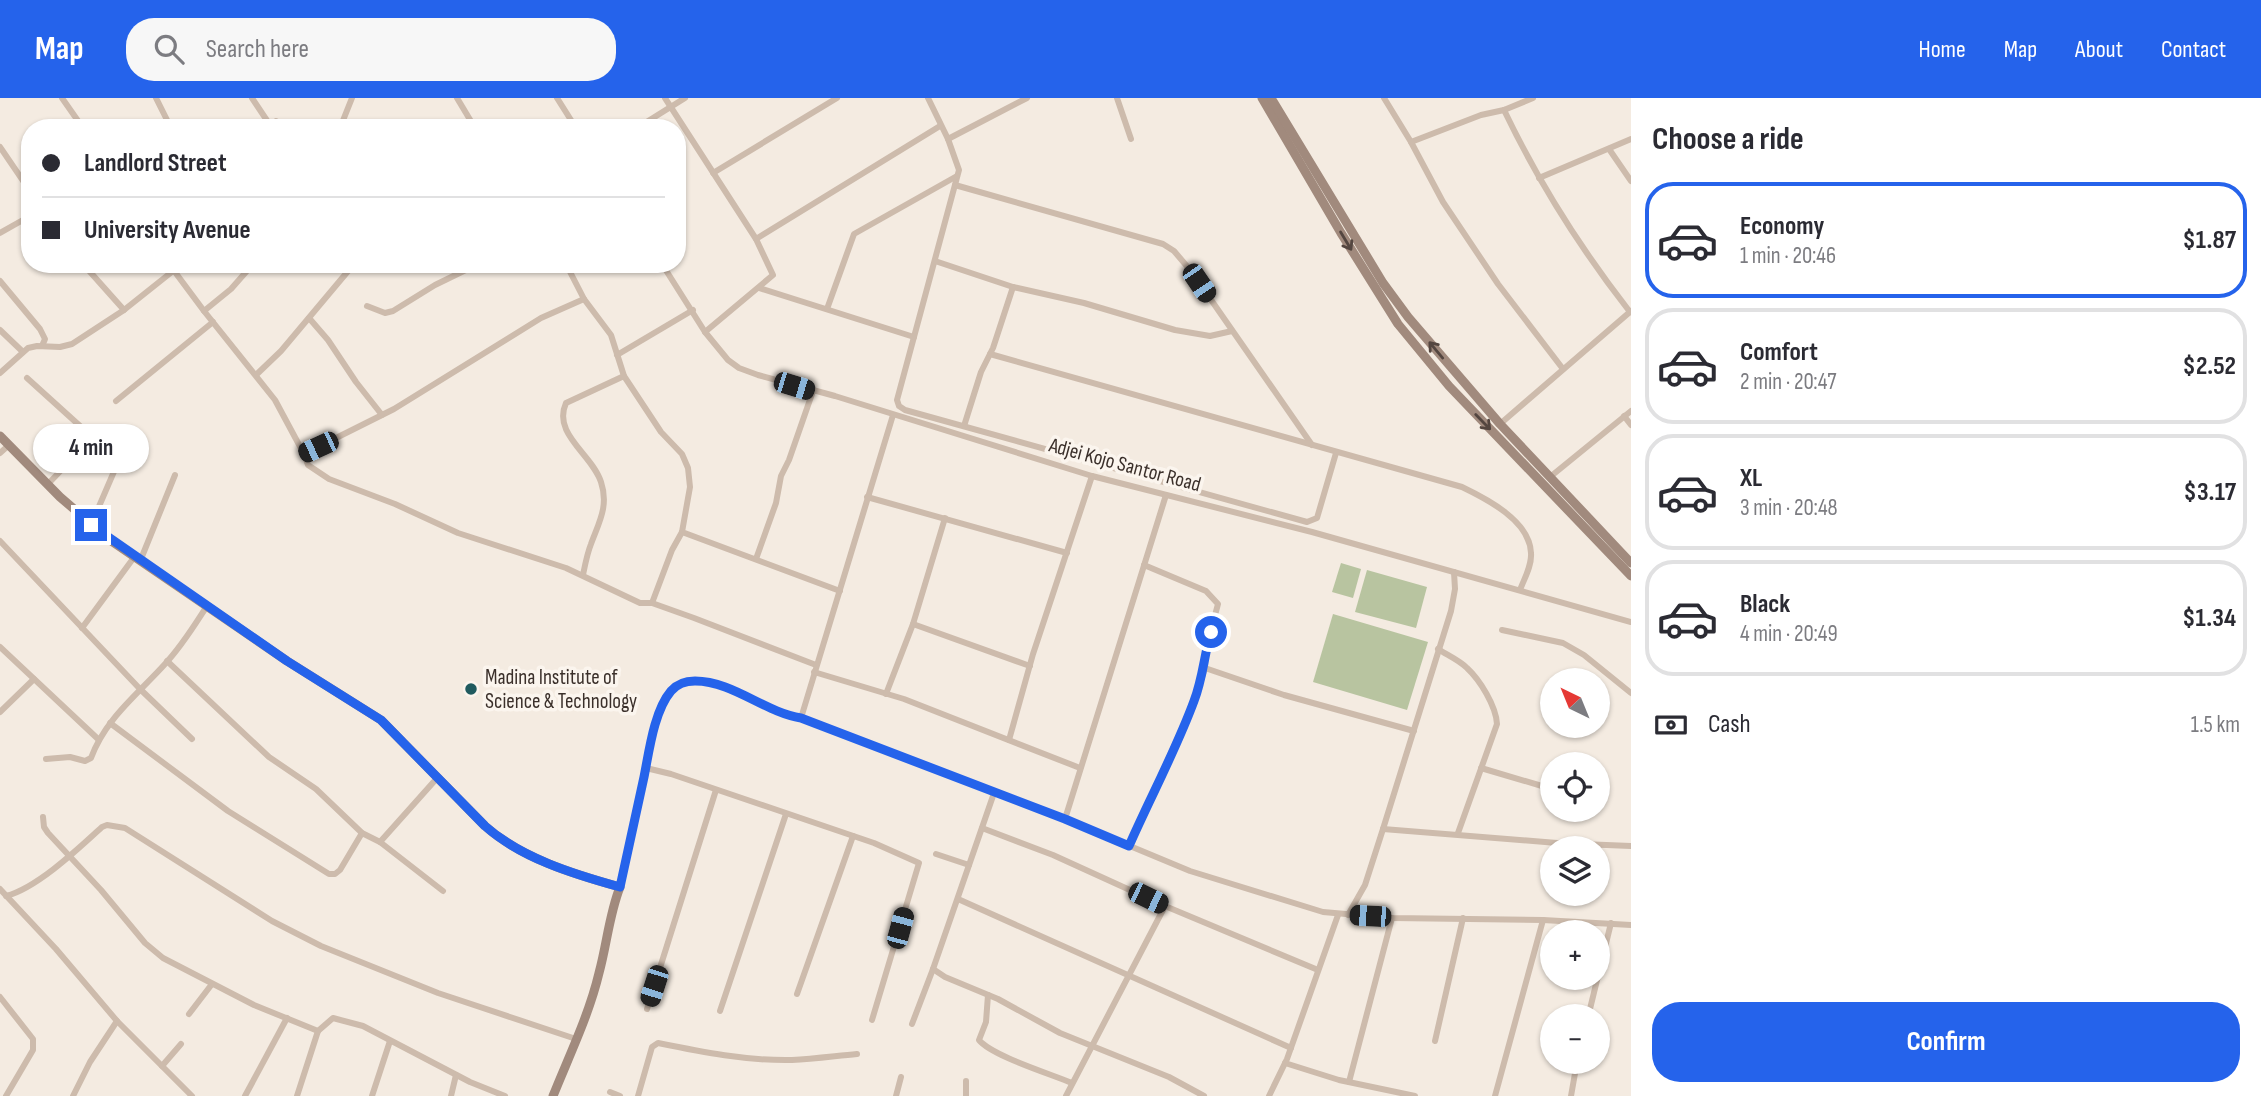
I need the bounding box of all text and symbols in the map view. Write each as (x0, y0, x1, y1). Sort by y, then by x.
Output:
search box (126, 18, 616, 81)
text: Map (35, 29, 84, 69)
icon: search (150, 30, 188, 68)
text: Search here (206, 34, 309, 65)
text: Home (1918, 35, 1966, 64)
text: Map (2004, 35, 2037, 64)
text: About (2075, 35, 2123, 64)
text: Contact (2161, 35, 2226, 64)
text: Choose a ride (1652, 120, 1804, 159)
text: Landlord Street (84, 148, 227, 179)
icon: car (1656, 209, 1719, 272)
text: Economy (1740, 211, 1824, 242)
text: University Avenue (84, 215, 251, 246)
text: $1.87 (2182, 225, 2236, 256)
one-way arrow (1339, 231, 1353, 251)
text: 1 min · 20:46 (1740, 242, 1836, 270)
car (1179, 260, 1220, 306)
icon: car (1656, 335, 1719, 398)
text: Comfort (1740, 337, 1818, 368)
one-way arrow (1428, 342, 1444, 360)
text: $2.52 (2183, 351, 2236, 382)
text: 2 min · 20:47 (1740, 368, 1836, 396)
car (771, 370, 818, 402)
one-way arrow (1475, 413, 1491, 431)
callout: 4 min (33, 424, 149, 472)
car (295, 429, 342, 465)
street label: Adjei Kojo Santor Road (1045, 432, 1204, 497)
text: 4 min (69, 434, 113, 462)
icon: car (1656, 461, 1719, 524)
text: XL (1740, 463, 1762, 494)
text: $3.17 (2184, 477, 2236, 508)
text: 3 min · 20:48 (1740, 494, 1838, 522)
route end (75, 509, 107, 541)
icon: car (1656, 587, 1719, 650)
text: Black (1740, 589, 1790, 620)
text: $1.34 (2182, 603, 2236, 634)
route start (1195, 616, 1227, 648)
text: 4 min · 20:49 (1740, 620, 1838, 648)
place label: Madina Institute of Science & Technology (485, 665, 637, 714)
north arrow (1540, 668, 1610, 738)
map controls (1540, 668, 1610, 1074)
marker: Madina Institute of Science & Technology (463, 681, 479, 697)
icon: cash (1652, 706, 1690, 744)
text: Cash (1708, 709, 1751, 740)
text: 1.5 km (2191, 711, 2240, 739)
button: locate (1540, 752, 1610, 822)
button: layers (1540, 836, 1610, 906)
car (1125, 879, 1172, 917)
car (1349, 904, 1392, 928)
car (885, 905, 916, 951)
button: + (1540, 920, 1610, 990)
car (638, 963, 671, 1009)
button: Confirm (1652, 1002, 2240, 1082)
button: − (1540, 1004, 1610, 1074)

